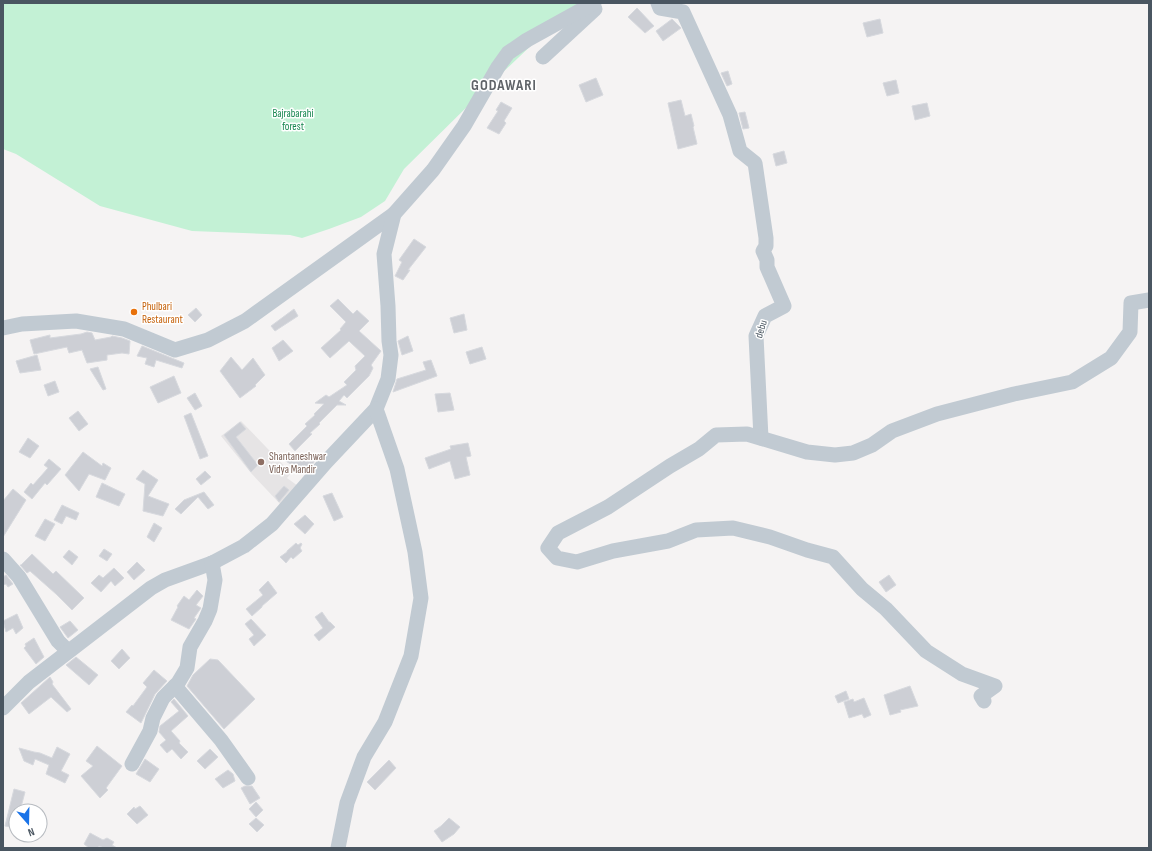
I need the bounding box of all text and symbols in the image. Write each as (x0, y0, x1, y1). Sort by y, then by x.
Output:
district label: GODAWARI (471, 76, 537, 95)
park label: Bajrabarahi forest (272, 107, 314, 133)
place label: Phulbari Restaurant (142, 300, 183, 326)
marker: Phulbari Restaurant (129, 307, 139, 317)
street label: debu (752, 318, 770, 340)
place label: Shantaneshwar Vidya Mandir (269, 450, 326, 476)
marker: Shantaneshwar Vidya Mandir (256, 457, 266, 467)
north arrow (8, 803, 48, 843)
text: N (26, 825, 36, 839)

